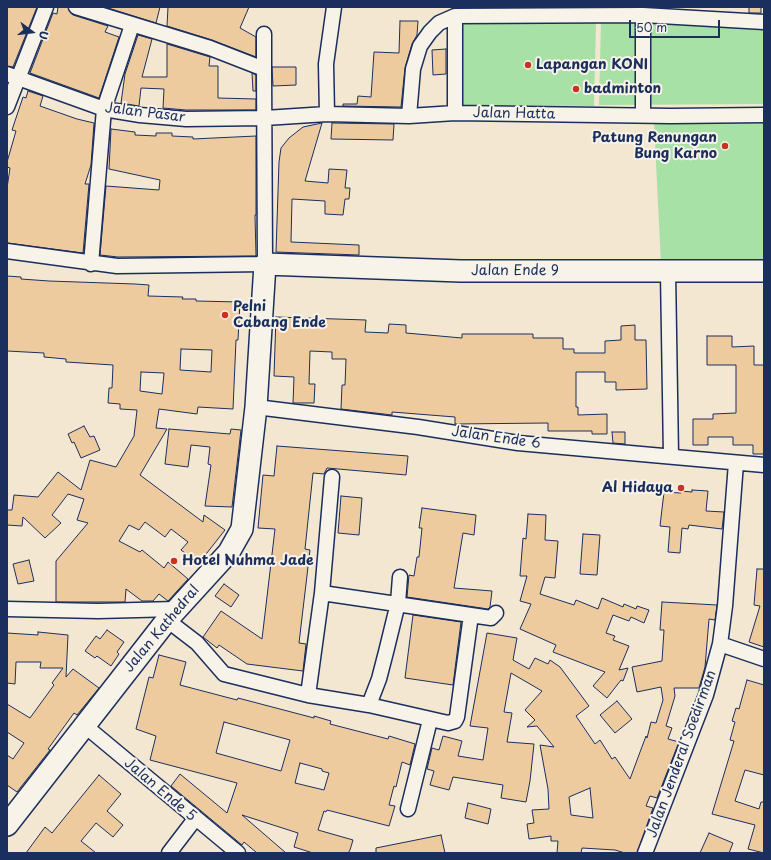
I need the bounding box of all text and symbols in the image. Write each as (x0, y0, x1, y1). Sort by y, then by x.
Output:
north arrow (12, 12, 52, 52)
scale bar (631, 12, 722, 38)
text: 50 m (636, 18, 667, 36)
text: U (35, 29, 53, 41)
place label: Lapangan KONI (536, 57, 648, 73)
marker: Lapangan KONI (523, 60, 533, 70)
place label: badminton (584, 81, 661, 97)
marker: badminton (571, 84, 581, 94)
street label: Jalan Pasar (104, 100, 186, 126)
street label: Jalan Hatta (473, 105, 555, 123)
place label: Patung Renungan Bung Karno (592, 130, 717, 162)
marker: Patung Renungan Bung Karno (720, 141, 730, 151)
street label: Jalan Ende 9 (471, 263, 559, 279)
place label: Pelni Cabang Ende (233, 299, 326, 332)
marker: Pelni Cabang Ende (220, 310, 230, 320)
street label: Jalan Ende 6 (450, 423, 542, 453)
place label: Al Hidaya (602, 480, 673, 496)
marker: Al Hidaya (676, 483, 686, 493)
place label: Hotel Nuhma Jade (182, 553, 314, 569)
marker: Hotel Nuhma Jade (169, 556, 179, 566)
street label: Jalan Kathedral (121, 582, 203, 676)
street label: Jalan Jenderal Soedirman (644, 668, 720, 840)
street label: Jalan Ende 5 (121, 755, 199, 825)

